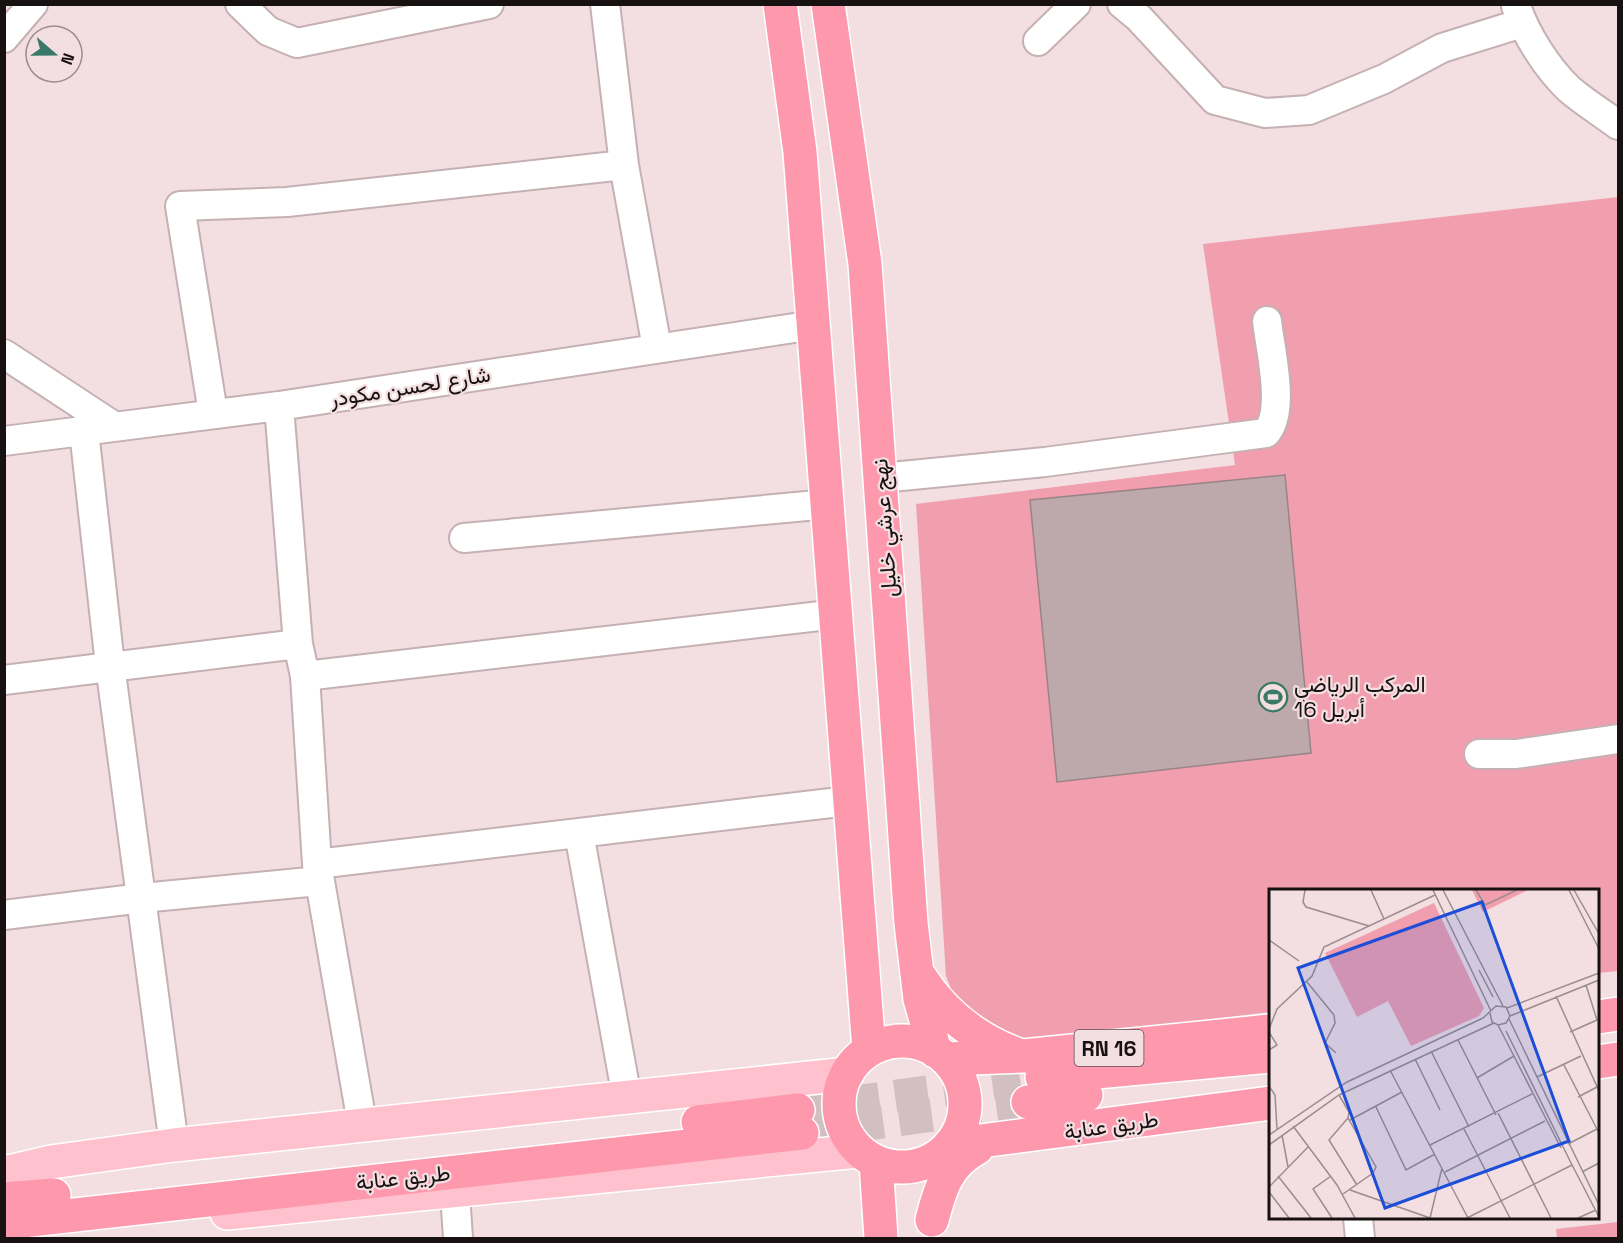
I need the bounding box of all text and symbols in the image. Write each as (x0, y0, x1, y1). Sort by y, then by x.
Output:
north arrow (24, 24, 84, 84)
text: N (56, 50, 79, 68)
street label: شارع لحسن مكودر (327, 359, 492, 414)
street label: نهج عرشي خليل (865, 457, 908, 598)
place label: المركب الرياضي 16 أبريل (1294, 670, 1426, 723)
sports icon: المركب الرياضي 16 أبريل (1257, 681, 1289, 713)
inset map (1269, 889, 1599, 1219)
road number: RN 16 (1074, 1030, 1144, 1066)
street label: طريق عنابة (1062, 1105, 1160, 1145)
street label: طريق عنابة (354, 1158, 452, 1196)

